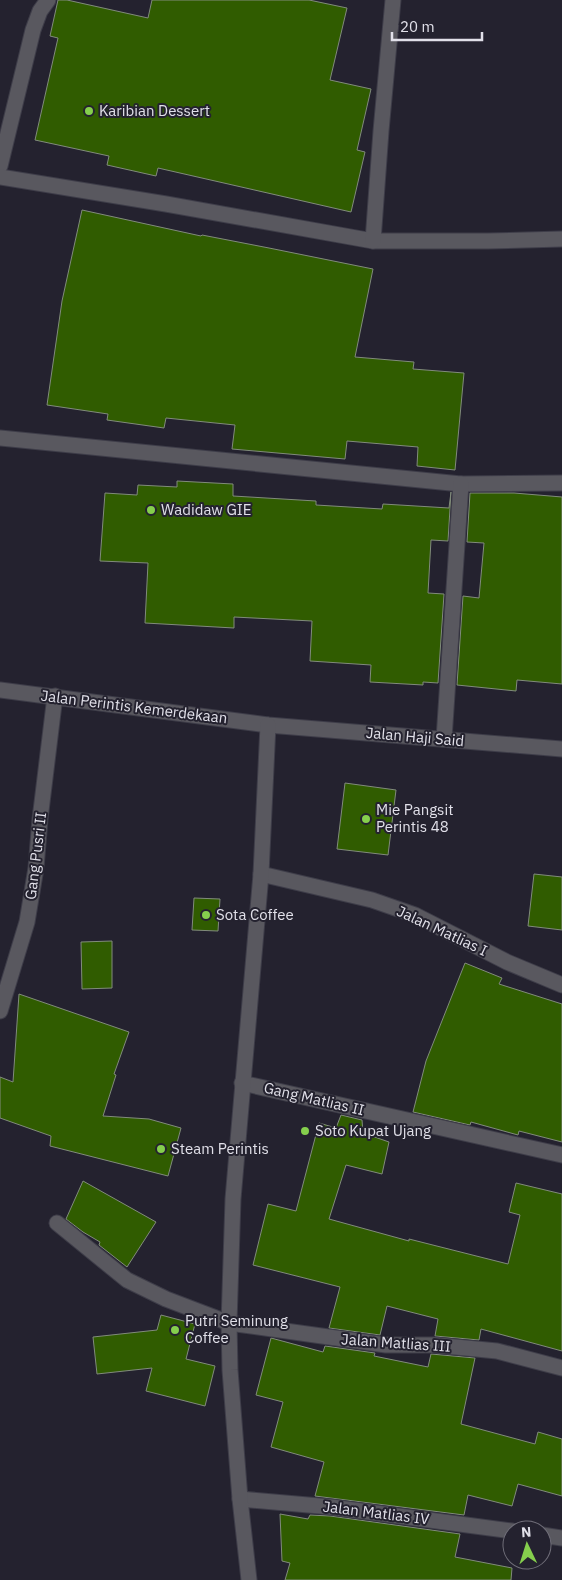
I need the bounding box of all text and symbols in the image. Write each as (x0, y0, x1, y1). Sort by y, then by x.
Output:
scale bar (392, 10, 482, 42)
text: 20 m (400, 17, 435, 36)
place label: Karibian Dessert (99, 101, 210, 120)
marker: Karibian Dessert (83, 105, 95, 117)
place label: Wadidaw GIE (161, 500, 252, 519)
marker: Wadidaw GIE (145, 504, 157, 516)
street label: Jalan Perintis Kemerdekaan (40, 686, 228, 727)
street label: Jalan Haji Said (365, 723, 465, 750)
place label: Mie Pangsit Perintis 48 (376, 800, 453, 836)
street label: Gang Pusri II (21, 811, 50, 901)
marker: Mie Pangsit Perintis 48 (360, 813, 372, 825)
street label: Jalan Matlias I (394, 901, 491, 960)
place label: Sota Coffee (216, 905, 294, 924)
marker: Sota Coffee (200, 909, 212, 921)
street label: Gang Matlias II (262, 1078, 366, 1119)
place label: Soto Kupat Ujang (315, 1121, 431, 1140)
marker: Soto Kupat Ujang (299, 1125, 311, 1137)
place label: Steam Perintis (171, 1139, 269, 1158)
marker: Steam Perintis (155, 1143, 167, 1155)
place label: Putri Seminung Coffee (185, 1311, 288, 1347)
marker: Putri Seminung Coffee (169, 1324, 181, 1336)
street label: Jalan Matlias III (341, 1329, 452, 1356)
street label: Jalan Matlias IV (322, 1497, 430, 1528)
north arrow (502, 1520, 552, 1570)
text: N (520, 1523, 532, 1541)

